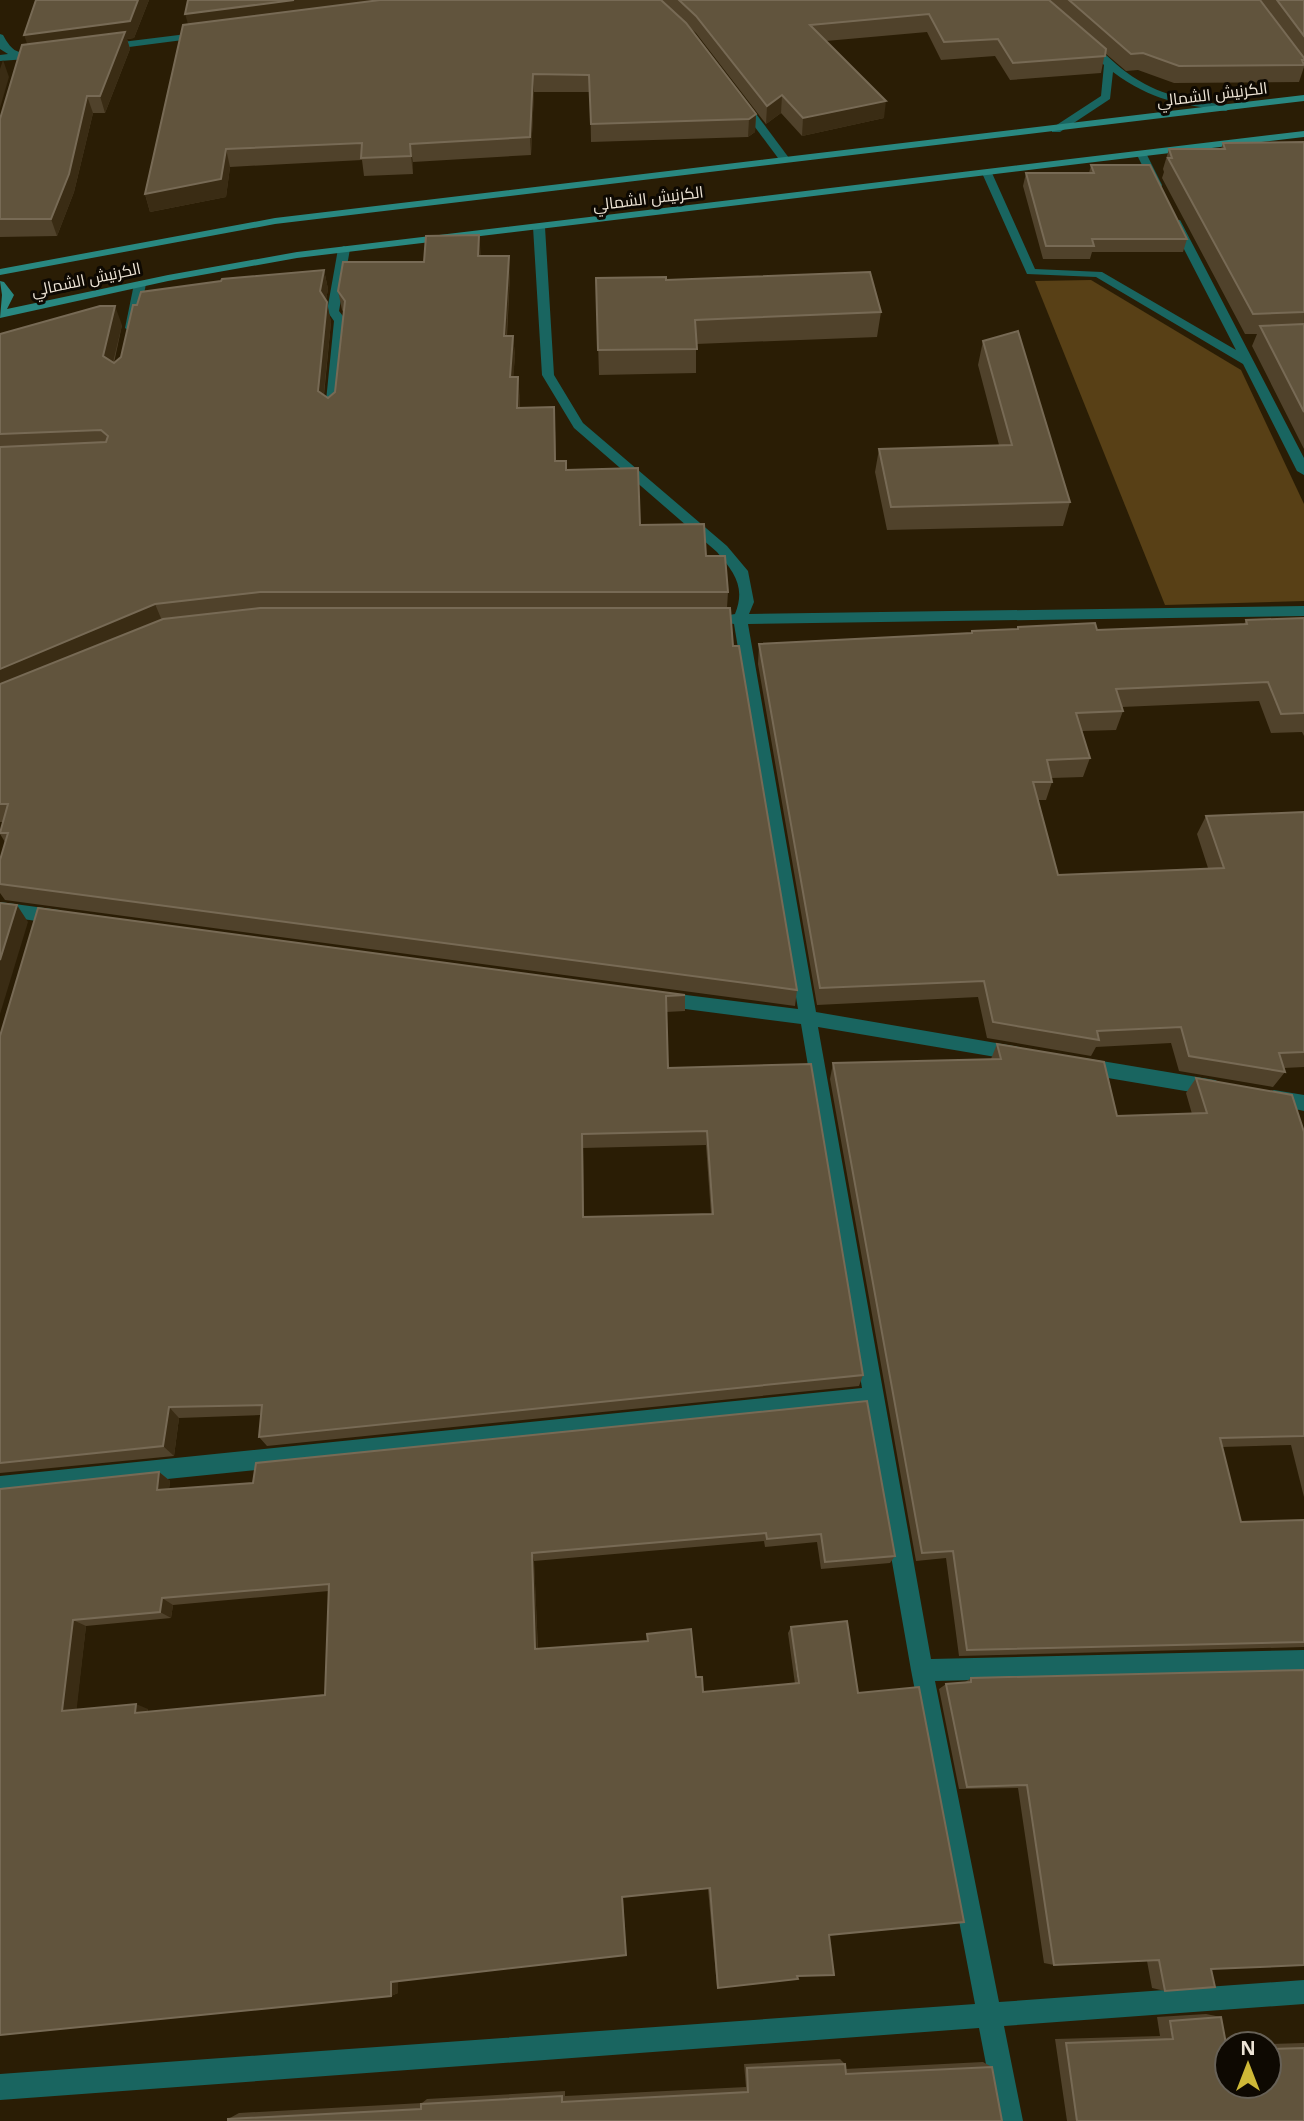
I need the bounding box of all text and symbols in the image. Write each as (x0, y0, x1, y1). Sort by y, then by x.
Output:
street label: الكرنيش الشمالي (1155, 76, 1269, 115)
street label: الكرنيش الشمالي (591, 180, 705, 219)
street label: الكرنيش الشمالي (29, 257, 143, 304)
north arrow (1213, 2030, 1283, 2100)
text: N (1240, 2035, 1256, 2061)

